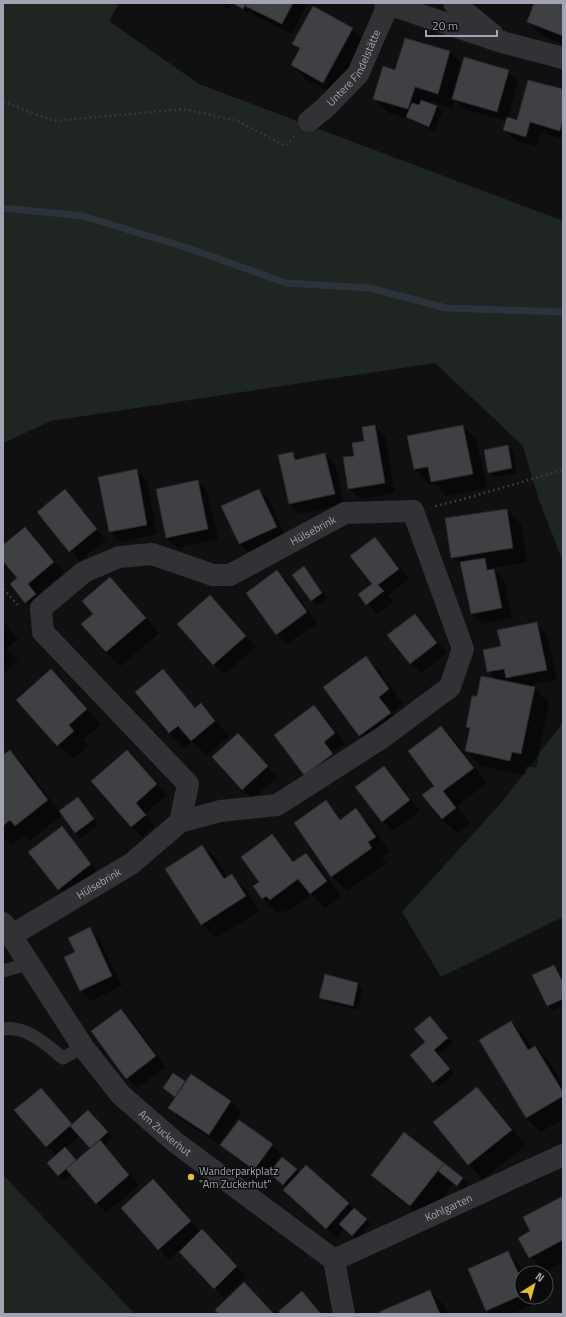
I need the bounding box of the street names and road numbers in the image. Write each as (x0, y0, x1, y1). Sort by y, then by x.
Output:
street label: Untere Findelstätte (323, 26, 385, 110)
street label: Hülsebrink (287, 511, 339, 549)
street label: Hülsebrink (73, 863, 125, 903)
street label: Am Zuckerhut (135, 1106, 195, 1160)
street label: Kohlgarten (422, 1190, 475, 1225)

